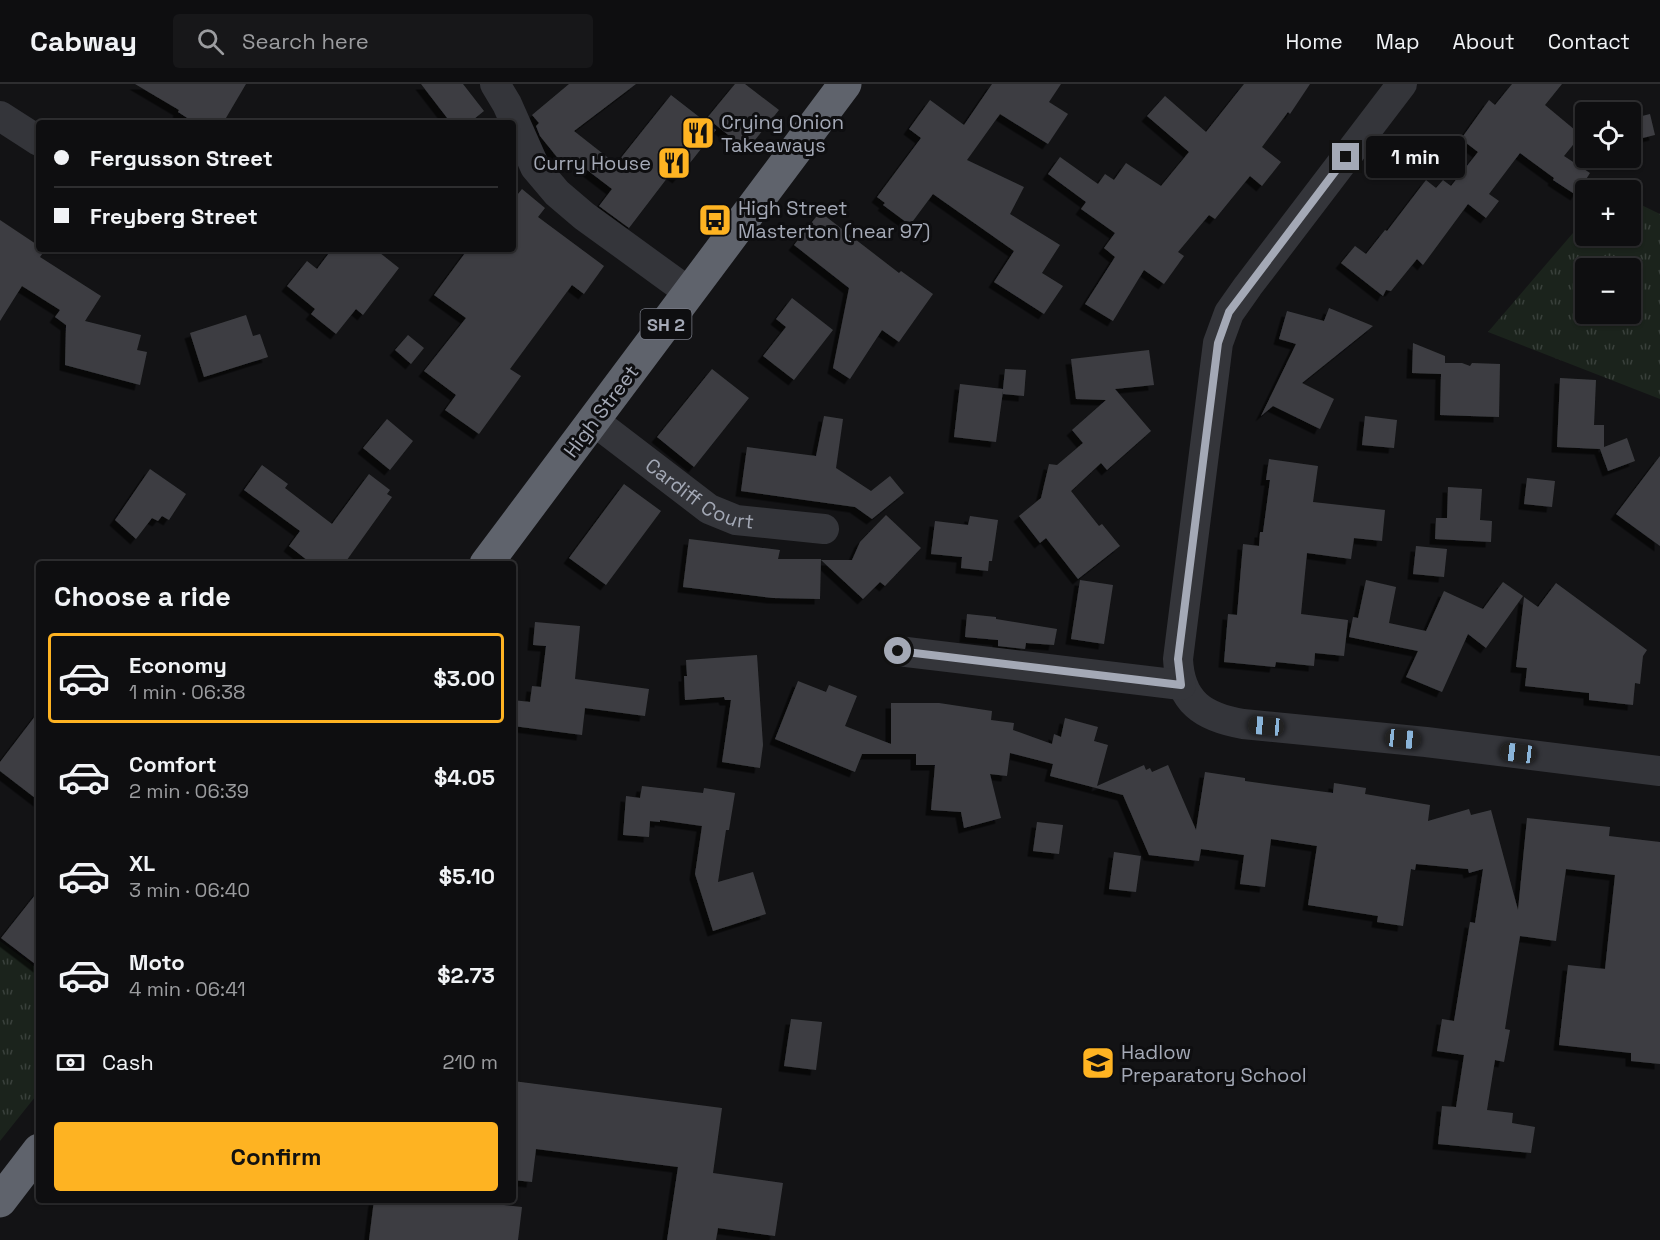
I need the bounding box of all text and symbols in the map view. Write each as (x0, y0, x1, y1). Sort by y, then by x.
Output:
search box (173, 14, 593, 68)
text: Cabway (30, 23, 137, 59)
icon: search (194, 25, 227, 58)
text: Search here (242, 27, 369, 55)
text: Home (1285, 28, 1343, 55)
text: Map (1376, 28, 1420, 55)
text: About (1453, 28, 1515, 55)
text: Contact (1548, 28, 1630, 55)
map controls (1575, 102, 1641, 324)
button: locate (1575, 102, 1641, 168)
place label: Crying Onion Takeaways (721, 109, 844, 158)
restaurant icon: Crying Onion Takeaways (680, 115, 716, 151)
callout: 1 min (1367, 136, 1466, 178)
route end (1332, 143, 1359, 170)
text: Fergusson Street (90, 144, 273, 172)
text: 1 min (1391, 144, 1440, 170)
restaurant icon: Curry House (656, 145, 692, 181)
place label: Curry House (533, 150, 651, 176)
button: + (1575, 180, 1641, 246)
place label: High Street Masterton (near 97) (738, 195, 930, 244)
text: Freyberg Street (90, 202, 258, 230)
bus stop icon: High Street Masterton (near 97) (697, 202, 733, 238)
button: − (1575, 258, 1641, 324)
road number: SH 2 (640, 309, 692, 339)
street label: High Street (558, 360, 644, 462)
street label: Cardiff Court (640, 452, 755, 535)
text: Choose a ride (54, 579, 231, 614)
route start (884, 637, 911, 664)
icon: car (57, 651, 111, 705)
text: Economy (129, 651, 227, 679)
text: $3.00 (433, 664, 495, 692)
text: 1 min · 06:38 (129, 679, 246, 705)
car (1247, 715, 1285, 737)
car (1384, 728, 1422, 750)
car (1499, 742, 1537, 764)
icon: car (57, 750, 111, 804)
text: Comfort (129, 750, 217, 778)
text: $4.05 (434, 763, 495, 791)
text: 2 min · 06:39 (129, 778, 249, 804)
icon: car (57, 849, 111, 903)
text: XL (129, 849, 155, 877)
text: $5.10 (439, 862, 495, 890)
text: 3 min · 06:40 (129, 877, 250, 903)
icon: car (57, 948, 111, 1002)
text: Moto (129, 948, 185, 976)
text: $2.73 (437, 961, 495, 989)
text: 4 min · 06:41 (129, 976, 246, 1002)
place label: Hadlow Preparatory School (1121, 1039, 1307, 1088)
school or university icon: Hadlow Preparatory School (1080, 1045, 1116, 1081)
icon: cash (54, 1046, 87, 1079)
text: Cash (102, 1048, 154, 1076)
text: 210 m (442, 1049, 498, 1075)
button: Confirm (54, 1122, 498, 1191)

